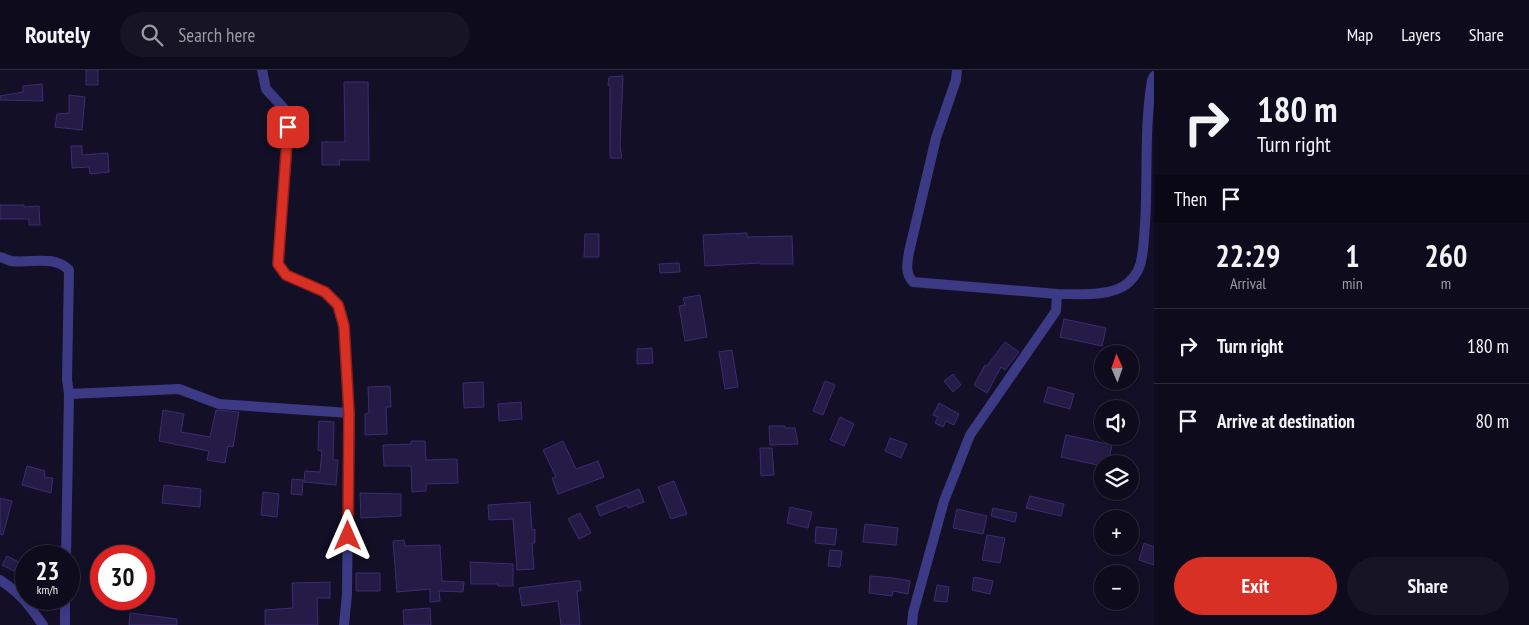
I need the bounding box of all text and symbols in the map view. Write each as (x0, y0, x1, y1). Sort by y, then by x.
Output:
search box (120, 12, 470, 57)
text: Routely (25, 19, 90, 50)
icon: search (138, 21, 166, 49)
text: Search here (178, 23, 255, 47)
text: Map (1347, 23, 1373, 46)
text: Layers (1401, 23, 1441, 46)
text: Share (1469, 23, 1504, 46)
text: 180 m (1257, 86, 1338, 132)
icon: right (1174, 90, 1239, 155)
pin (267, 106, 309, 148)
icon: arrive (274, 113, 302, 141)
text: Turn right (1257, 130, 1331, 158)
icon: arrive (1217, 185, 1245, 213)
text: Then (1174, 187, 1207, 211)
text: 22:29 (1216, 236, 1280, 275)
text: 1 (1345, 236, 1360, 275)
text: 260 (1424, 236, 1467, 275)
text: Arrival (1230, 273, 1266, 293)
text: min (1342, 273, 1363, 293)
text: m (1441, 273, 1451, 293)
icon: right (1174, 332, 1202, 360)
text: Turn right (1217, 334, 1283, 358)
text: 180 m (1467, 334, 1509, 358)
north arrow (1094, 345, 1139, 390)
map controls (1094, 345, 1139, 610)
button: sound (1094, 400, 1139, 445)
icon: arrive (1174, 407, 1202, 435)
text: Arrive at destination (1217, 409, 1355, 433)
text: 80 m (1476, 409, 1509, 433)
button: layers (1094, 455, 1139, 500)
position arrow (321, 509, 373, 561)
button: + (1094, 510, 1139, 555)
speed limit sign: 30 (90, 545, 155, 610)
text: 23 (36, 555, 59, 587)
button: Exit (1174, 557, 1337, 615)
button: Share (1347, 557, 1509, 615)
button: − (1094, 565, 1139, 610)
text: km/h (37, 582, 58, 597)

